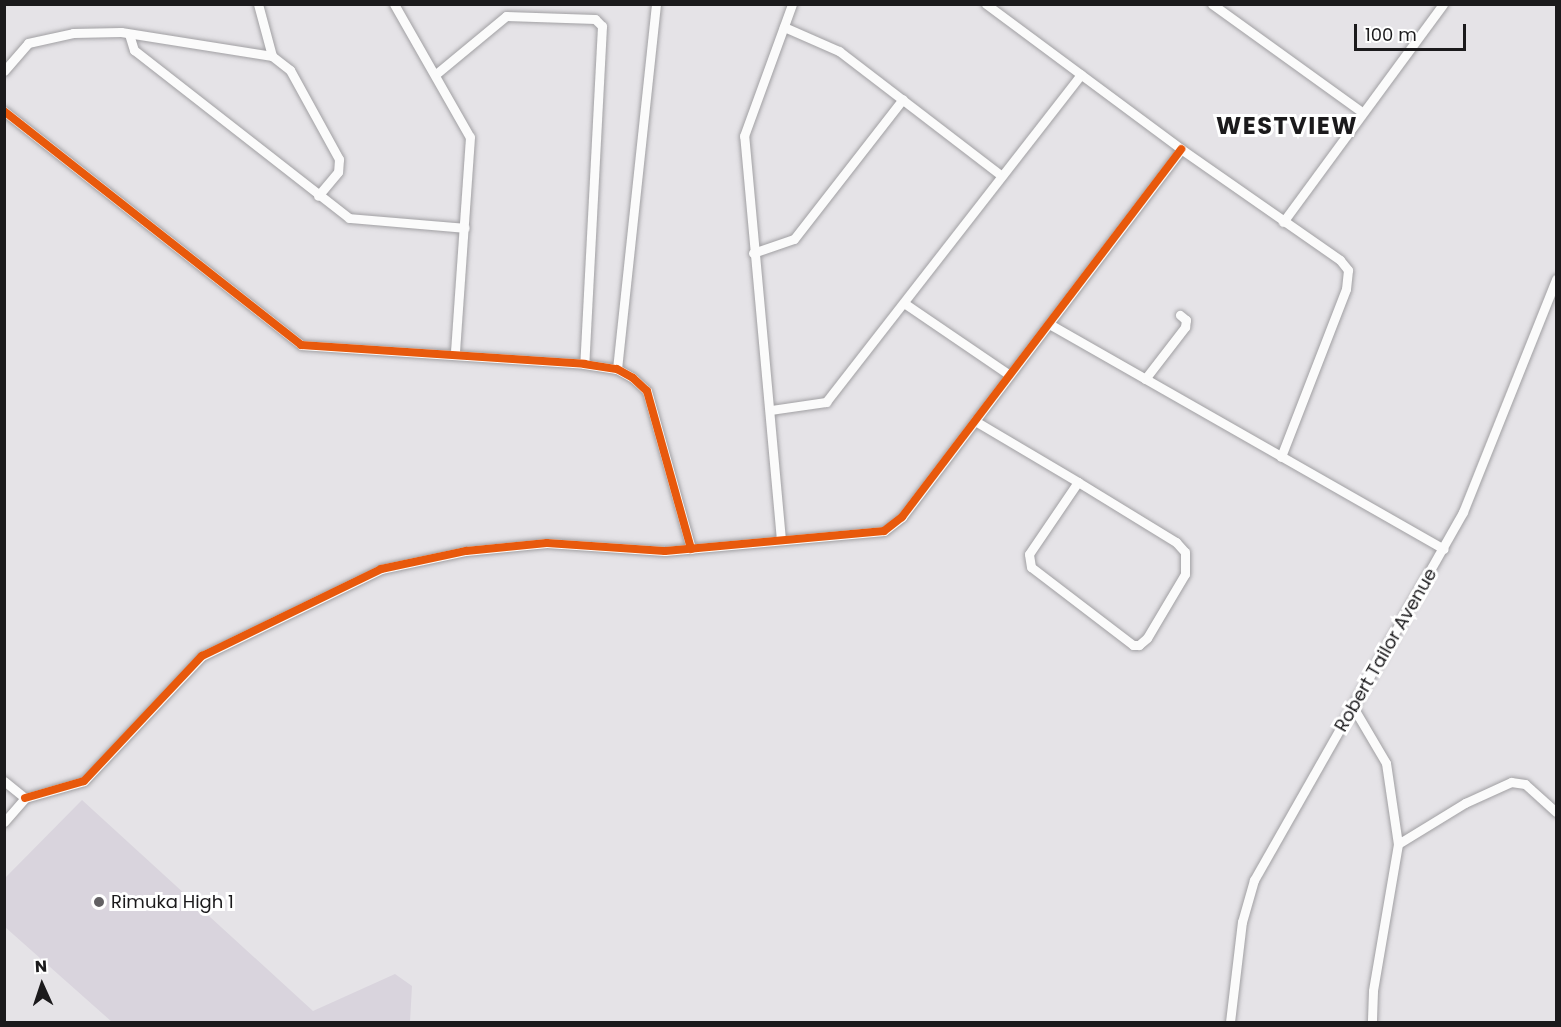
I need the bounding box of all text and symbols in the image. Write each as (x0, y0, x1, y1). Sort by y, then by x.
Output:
scale bar (1357, 12, 1470, 50)
text: 100 m (1365, 22, 1417, 47)
district label: WESTVIEW (1216, 112, 1358, 140)
street label: Robert Tailor Avenue (1330, 564, 1442, 736)
place label: Rimuka High 1 (111, 891, 234, 913)
marker: Rimuka High 1 (92, 895, 106, 909)
north arrow (12, 955, 72, 1015)
text: N (34, 955, 48, 978)

